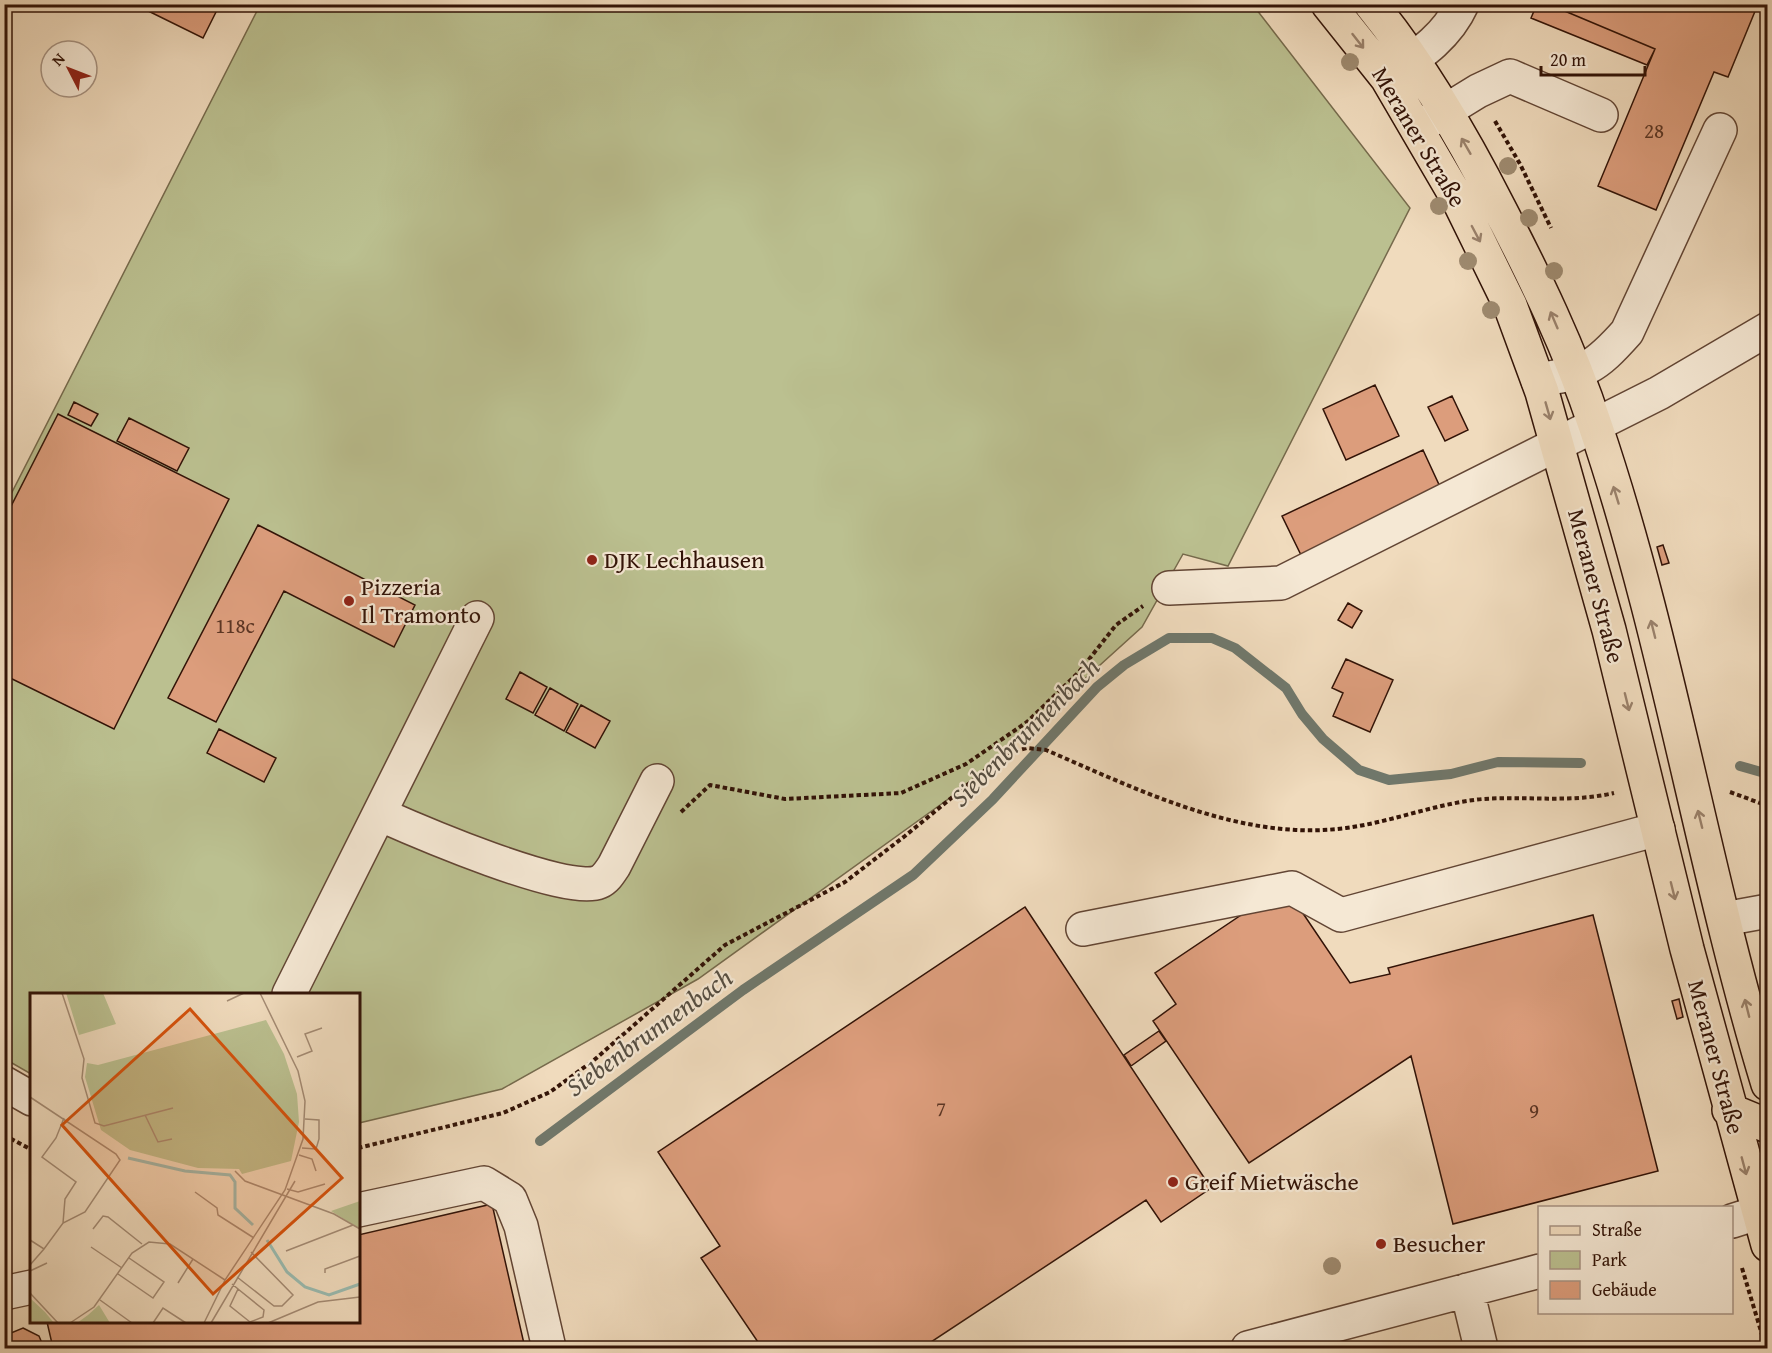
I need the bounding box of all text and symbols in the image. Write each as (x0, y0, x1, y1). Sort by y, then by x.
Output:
one-way arrow (1351, 33, 1364, 49)
north arrow (39, 39, 99, 99)
scale bar (1541, 39, 1644, 77)
text: 20 m (1550, 46, 1586, 73)
text: N (45, 47, 71, 71)
street label: Meraner Straße (1364, 60, 1475, 214)
house number: 28 (1644, 115, 1664, 146)
one-way arrow (1460, 137, 1472, 154)
one-way arrow (1471, 225, 1483, 243)
one-way arrow (1547, 311, 1558, 329)
one-way arrow (1543, 401, 1554, 420)
one-way arrow (1610, 486, 1621, 505)
street label: Meraner Straße (1559, 505, 1634, 667)
place label: DJK Lechhausen (604, 542, 765, 577)
marker: DJK Lechhausen (585, 553, 599, 567)
place label: Pizzeria Il Tramonto (361, 569, 481, 632)
marker: Pizzeria Il Tramonto (342, 594, 356, 608)
house number: 118c (215, 610, 255, 641)
one-way arrow (1646, 620, 1658, 639)
water label: Siebenbrunnenbach (941, 648, 1108, 815)
one-way arrow (1621, 692, 1633, 711)
one-way arrow (1693, 809, 1705, 828)
one-way arrow (1667, 882, 1679, 901)
water label: Siebenbrunnenbach (557, 958, 740, 1105)
street label: Meraner Straße (1679, 976, 1754, 1138)
inset map (30, 993, 360, 1323)
one-way arrow (1740, 999, 1752, 1018)
house number: 7 (936, 1093, 946, 1124)
house number: 9 (1529, 1095, 1539, 1126)
one-way arrow (1739, 1156, 1751, 1175)
place label: Greif Mietwäsche (1185, 1164, 1359, 1199)
marker: Greif Mietwäsche (1166, 1175, 1180, 1189)
legend (1538, 1206, 1733, 1314)
text: Straße (1592, 1216, 1642, 1243)
place label: Besucher (1393, 1226, 1485, 1261)
marker: Besucher (1374, 1237, 1388, 1251)
text: Park (1592, 1246, 1628, 1273)
text: Gebäude (1592, 1276, 1657, 1303)

